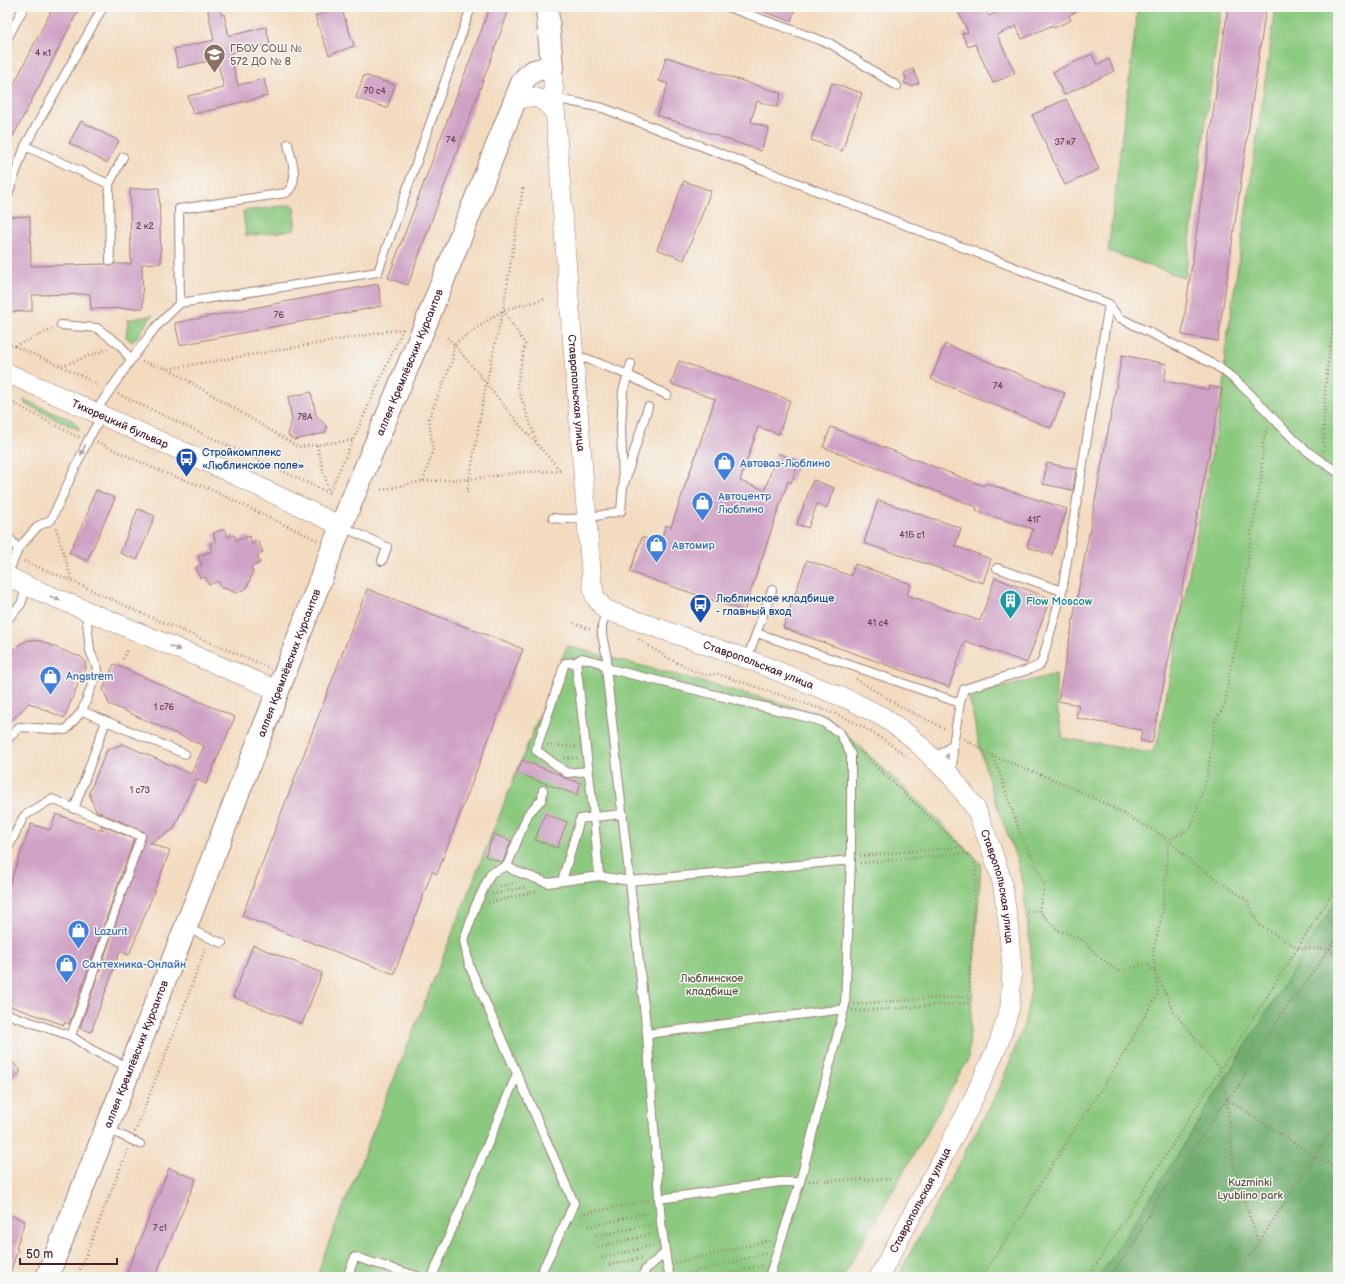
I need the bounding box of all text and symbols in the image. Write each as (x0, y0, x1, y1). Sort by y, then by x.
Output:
school or university icon: ГБОУ СОШ № 572 ДО № 8 (201, 41, 227, 74)
place label: ГБОУ СОШ № 572 ДО № 8 (230, 42, 302, 68)
house number: 4 к1 (35, 48, 51, 59)
house number: 70 с4 (364, 86, 387, 97)
house number: 74 (446, 135, 456, 146)
house number: 37 к7 (1054, 137, 1076, 148)
house number: 2 к2 (136, 221, 155, 232)
street label: аллея Кремлёвских Курсантов (374, 287, 446, 438)
house number: 76 (274, 310, 284, 321)
street label: Ставропольская улица (565, 334, 587, 453)
house number: 74 (993, 381, 1003, 392)
street label: Тихорецкий бульвар (70, 397, 171, 452)
house number: 78А (297, 412, 313, 423)
one-way arrow (80, 444, 86, 455)
bus stop icon: Стройкомплекс «Люблинское поле» (173, 445, 199, 478)
place label: Стройкомплекс «Люблинское поле» (202, 446, 304, 472)
shop icon: Автоваз-Люблино (711, 450, 737, 483)
place label: Автоваз-Люблино (739, 457, 830, 470)
shop icon: Автоцентр Люблино (689, 489, 715, 522)
place label: Автоцентр Люблино (717, 490, 772, 516)
house number: 41Г (1027, 515, 1041, 526)
house number: 41Б с1 (899, 530, 925, 541)
shop icon: Автомир (644, 532, 670, 565)
place label: Автомир (671, 539, 715, 552)
street label: аллея Кремлёвских Курсантов (255, 587, 323, 739)
building icon: Flow Moscow (998, 588, 1024, 621)
bus stop icon: Люблинское кладбище - главный вход (688, 591, 714, 624)
place label: Люблинское кладбище - главный вход (715, 592, 834, 618)
one-way arrow (50, 595, 62, 601)
place label: Flow Moscow (1026, 595, 1093, 608)
house number: 41 с4 (867, 618, 889, 629)
street label: Ставропольская улица (701, 638, 816, 692)
one-way arrow (170, 645, 181, 651)
shop icon: Angstrem (38, 663, 64, 696)
place label: Angstrem (66, 670, 113, 683)
house number: 1 с76 (154, 702, 175, 713)
house number: 1 с73 (130, 785, 151, 796)
street label: Ставропольская улица (978, 828, 1016, 945)
shop icon: Lazurit (65, 918, 91, 951)
place label: Lazurit (94, 925, 128, 938)
shop icon: Сантехника-Онлайн (53, 951, 79, 984)
place label: Сантехника-Онлайн (82, 958, 186, 971)
park label: Люблинское кладбище (680, 972, 743, 998)
street label: аллея Кремлёвских Курсантов (101, 978, 171, 1130)
street label: Ставропольская улица (887, 1145, 954, 1255)
park label: Kuzminki Lyublino park (1217, 1176, 1283, 1202)
house number: 7 с1 (153, 1223, 167, 1234)
scale bar (20, 1240, 117, 1266)
text: 50 m (26, 1247, 53, 1262)

